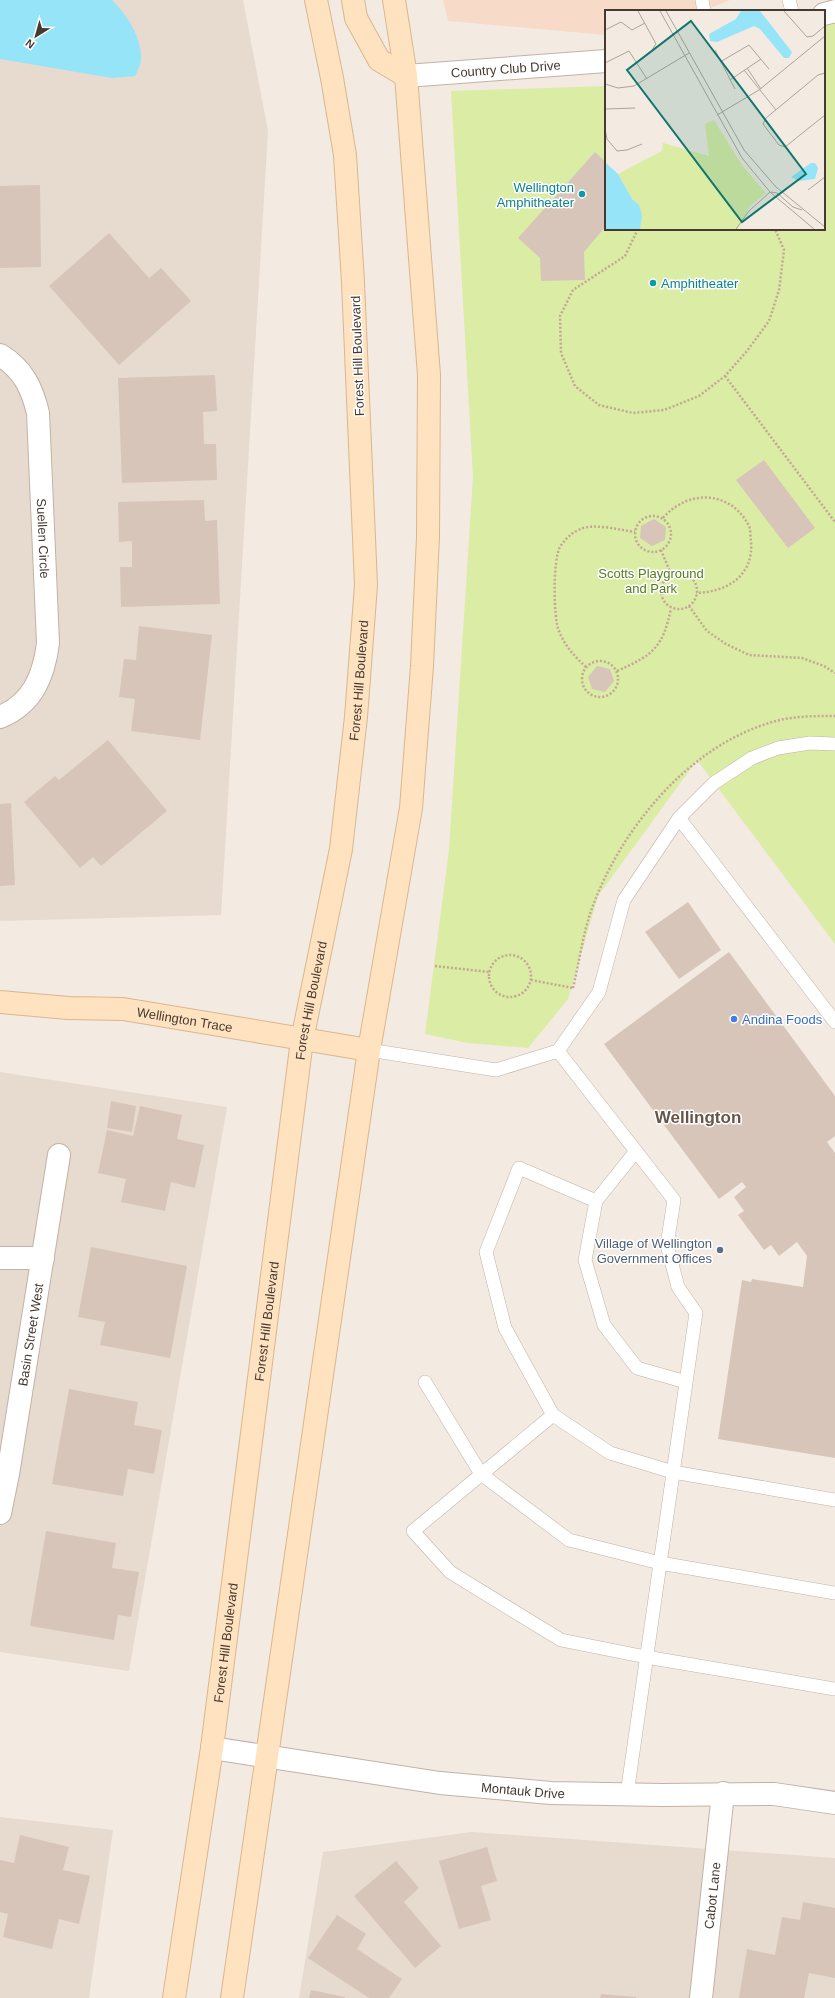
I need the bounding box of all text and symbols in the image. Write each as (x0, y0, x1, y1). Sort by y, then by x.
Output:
inset map (605, 10, 825, 230)
north arrow (16, 16, 56, 56)
text: N (23, 37, 37, 51)
street label: Country Club Drive (450, 57, 561, 81)
place label: Wellington Amphitheater (497, 180, 575, 210)
marker: Wellington Amphitheater (577, 189, 587, 199)
place label: Amphitheater (661, 276, 739, 291)
marker: Amphitheater (648, 278, 658, 288)
street label: Forest Hill Boulevard (348, 295, 367, 417)
street label: Suellen Circle (34, 498, 52, 579)
park label: Scotts Playground and Park (598, 566, 704, 596)
street label: Forest Hill Boulevard (346, 620, 371, 742)
street label: Forest Hill Boulevard (293, 940, 330, 1061)
street label: Wellington Trace (136, 1004, 234, 1035)
place label: Andina Foods (742, 1012, 823, 1027)
marker: Andina Foods (729, 1014, 739, 1024)
district label: Wellington (655, 1108, 741, 1127)
place label: Village of Wellington Government Offices (595, 1236, 712, 1266)
marker: Village of Wellington Government Offices (715, 1245, 725, 1255)
street label: Forest Hill Boulevard (252, 1261, 282, 1382)
street label: Basin Street West (15, 1282, 46, 1387)
street label: Forest Hill Boulevard (211, 1582, 241, 1704)
street label: Montauk Drive (480, 1780, 565, 1801)
street label: Cabot Lane (701, 1861, 724, 1930)

